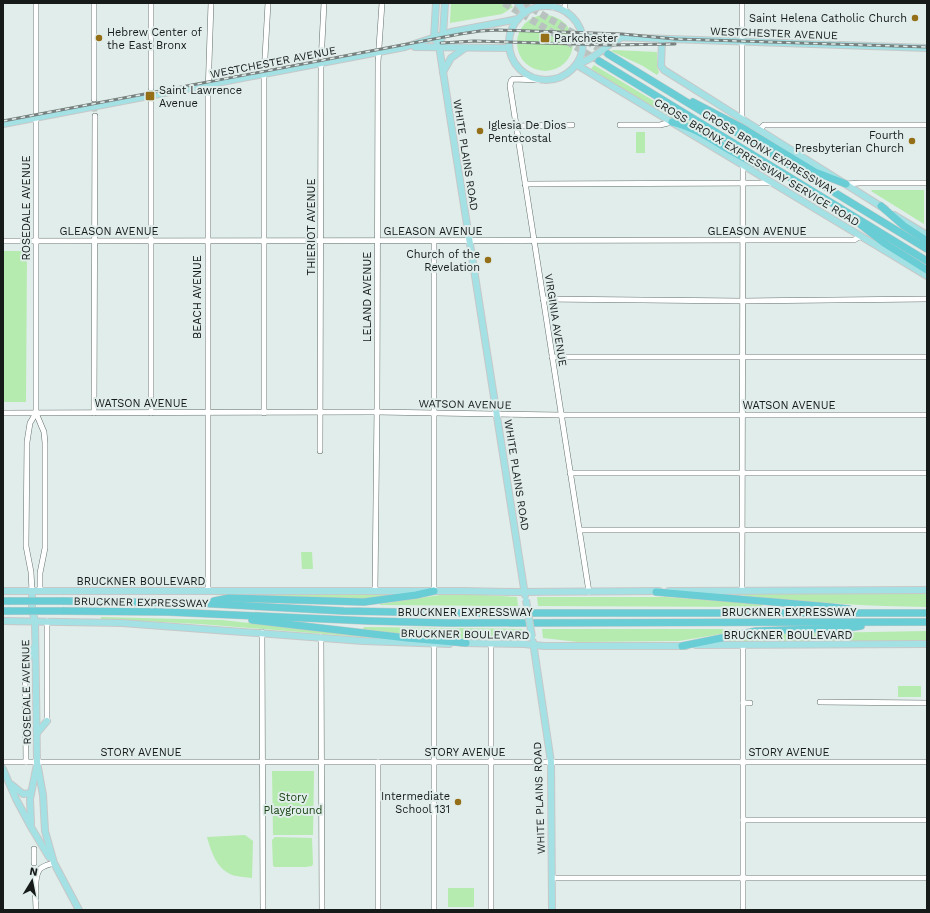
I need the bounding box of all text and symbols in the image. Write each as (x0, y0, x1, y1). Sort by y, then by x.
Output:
place label: Saint Helena Catholic Church (749, 12, 907, 25)
marker: Saint Helena Catholic Church (910, 13, 920, 23)
street label: WESTCHESTER AVENUE (710, 25, 838, 42)
place label: Hebrew Center of the East Bronx (107, 26, 203, 52)
marker: Parkchester (539, 32, 551, 44)
place label: Parkchester (554, 32, 619, 45)
marker: Hebrew Center of the East Bronx (94, 33, 104, 43)
street label: WESTCHESTER AVENUE (209, 44, 337, 81)
place label: Saint Lawrence Avenue (159, 84, 242, 110)
marker: Saint Lawrence Avenue (144, 90, 156, 102)
street label: CROSS BRONX EXPRESSWAY SERVICE ROAD (652, 96, 862, 229)
street label: WHITE PLAINS ROAD (450, 99, 481, 212)
street label: CROSS BRONX EXPRESSWAY (700, 107, 838, 198)
place label: Iglesia De Dios Pentecostal (488, 119, 567, 145)
marker: Iglesia De Dios Pentecostal (475, 126, 485, 136)
place label: Fourth Presbyterian Church (795, 129, 904, 155)
marker: Fourth Presbyterian Church (907, 136, 917, 146)
street label: ROSEDALE AVENUE (20, 155, 33, 261)
street label: THIERIOT AVENUE (305, 179, 318, 275)
street label: GLEASON AVENUE (59, 225, 159, 238)
street label: GLEASON AVENUE (383, 225, 483, 238)
street label: GLEASON AVENUE (707, 225, 807, 238)
place label: Church of the Revelation (406, 248, 480, 274)
street label: LELAND AVENUE (361, 252, 374, 342)
street label: BEACH AVENUE (191, 255, 204, 339)
marker: Church of the Revelation (483, 255, 493, 265)
street label: VIRGINIA AVENUE (542, 273, 569, 367)
street label: WATSON AVENUE (94, 397, 188, 410)
street label: WATSON AVENUE (418, 397, 512, 412)
street label: WATSON AVENUE (742, 399, 836, 412)
street label: WHITE PLAINS ROAD (501, 419, 532, 532)
street label: BRUCKNER BOULEVARD (77, 575, 206, 588)
street label: BRUCKNER EXPRESSWAY (73, 595, 209, 610)
street label: BRUCKNER EXPRESSWAY (398, 606, 533, 619)
street label: BRUCKNER EXPRESSWAY (722, 606, 857, 619)
street label: BRUCKNER BOULEVARD (400, 627, 530, 642)
street label: BRUCKNER BOULEVARD (724, 629, 853, 642)
street label: ROSEDALE AVENUE (19, 639, 34, 745)
street label: WHITE PLAINS ROAD (531, 742, 548, 854)
street label: STORY AVENUE (100, 746, 182, 759)
street label: STORY AVENUE (424, 746, 506, 759)
street label: STORY AVENUE (748, 746, 830, 759)
place label: Intermediate School 131 (381, 790, 450, 816)
park label: Story Playground (264, 791, 322, 817)
marker: Intermediate School 131 (453, 797, 463, 807)
north arrow (12, 861, 52, 901)
text: N (29, 865, 39, 879)

